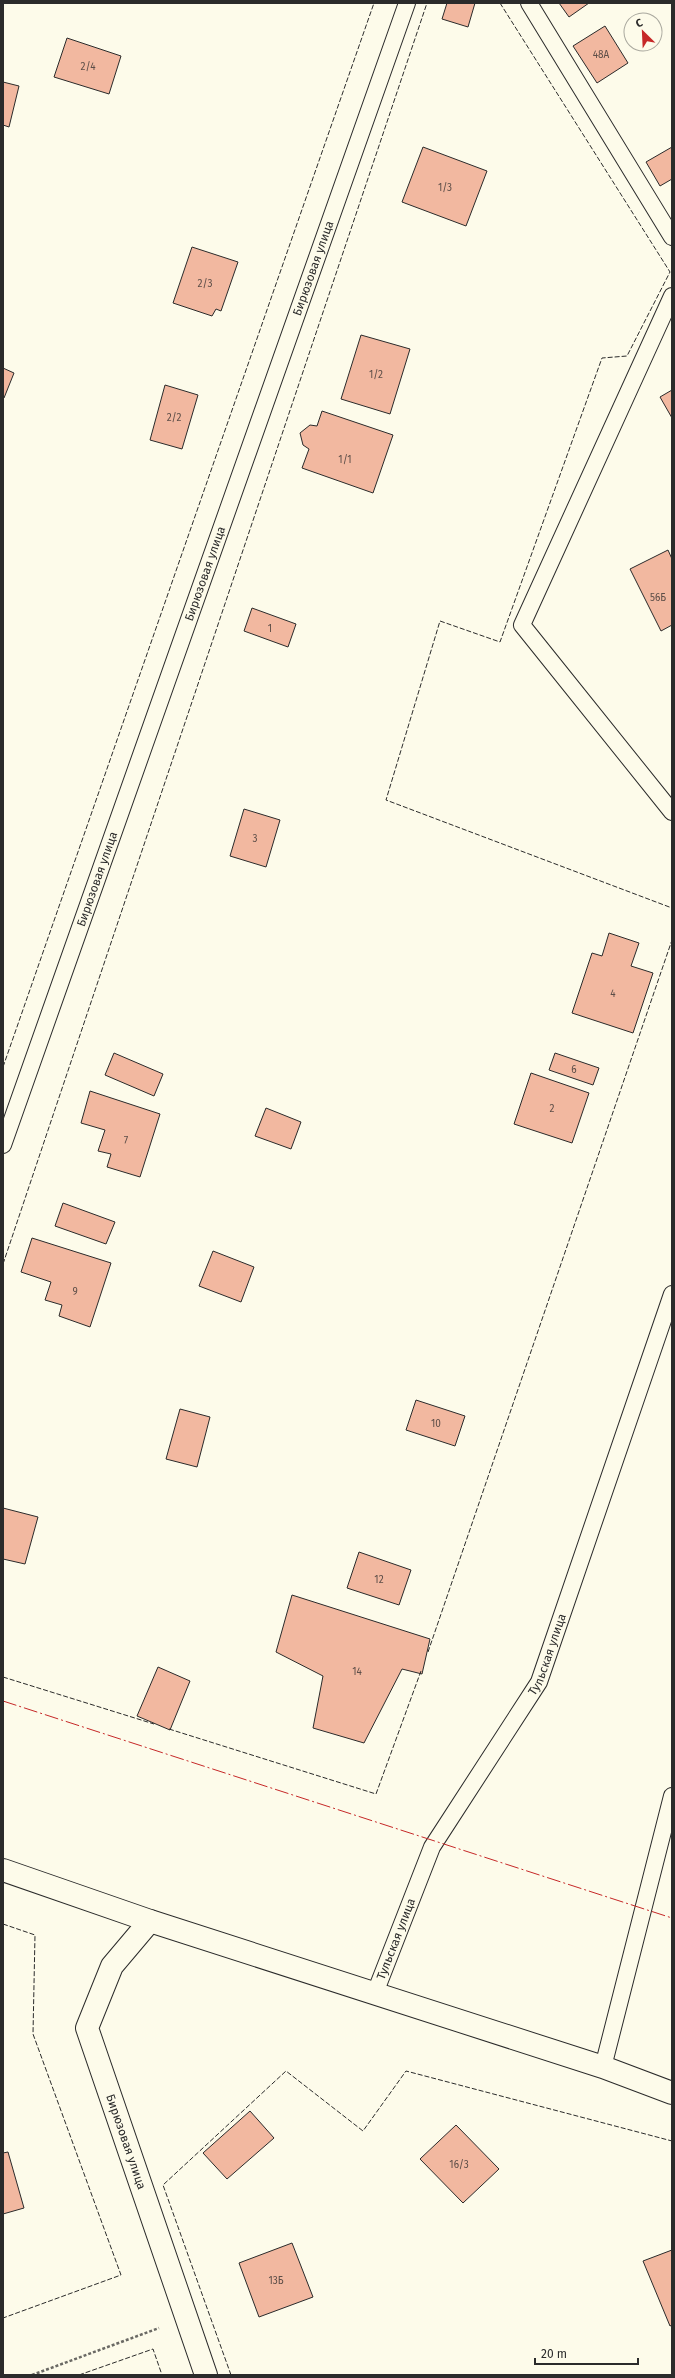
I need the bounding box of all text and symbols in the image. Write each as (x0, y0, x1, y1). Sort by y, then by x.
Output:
north arrow (623, 12, 663, 52)
text: С (634, 16, 645, 31)
house number: 48А (593, 49, 610, 61)
house number: 2/4 (81, 61, 96, 73)
house number: 1/3 (438, 182, 452, 194)
street label: Бирюзовая улица (290, 219, 336, 318)
house number: 2/3 (198, 278, 212, 290)
house number: 1/2 (369, 369, 383, 381)
house number: 2/2 (167, 412, 181, 424)
house number: 1/1 (338, 454, 352, 466)
street label: Бирюзовая улица (182, 524, 228, 623)
house number: 56Б (650, 592, 666, 604)
house number: 1 (268, 623, 272, 635)
street label: Бирюзовая улица (74, 830, 120, 929)
house number: 3 (253, 833, 258, 845)
house number: 4 (610, 988, 616, 1000)
house number: 6 (571, 1064, 577, 1076)
house number: 2 (550, 1103, 555, 1115)
house number: 7 (124, 1135, 129, 1147)
house number: 9 (72, 1286, 78, 1298)
house number: 10 (431, 1418, 441, 1430)
house number: 12 (374, 1574, 384, 1586)
street label: Тульская улица (525, 1612, 569, 1698)
house number: 14 (352, 1666, 363, 1678)
street label: Тульская улица (374, 1896, 418, 1982)
street label: Бирюзовая улица (103, 2092, 149, 2191)
house number: 16/3 (449, 2159, 469, 2171)
house number: 13Б (268, 2275, 284, 2287)
scale bar (535, 2340, 638, 2366)
text: 20 m (541, 2347, 567, 2361)

